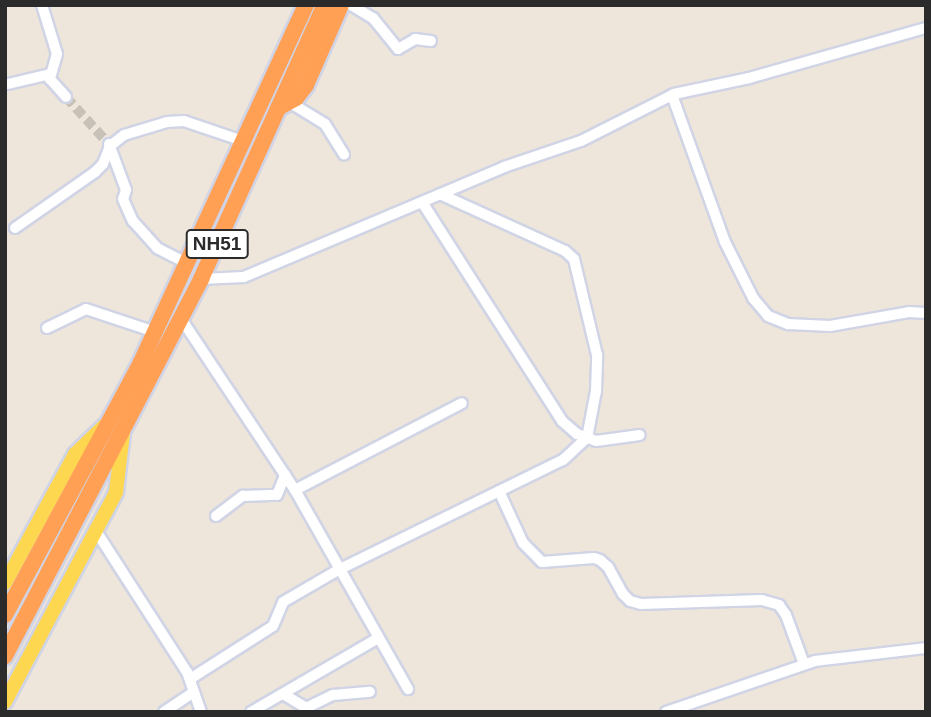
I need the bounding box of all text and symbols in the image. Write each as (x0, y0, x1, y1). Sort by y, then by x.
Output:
road number: NH51 (186, 228, 248, 260)

